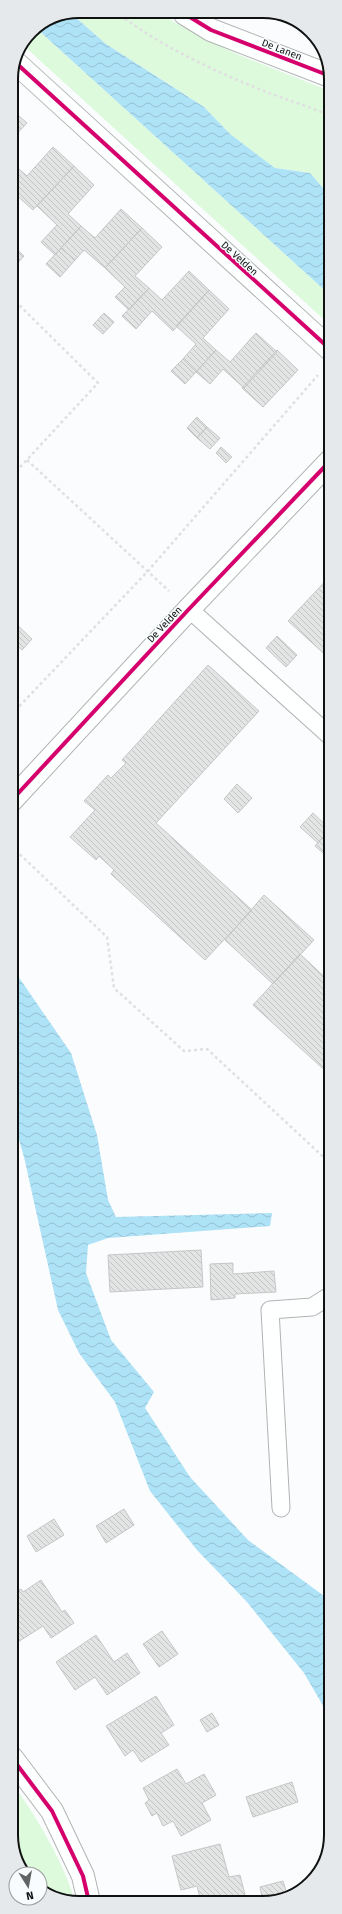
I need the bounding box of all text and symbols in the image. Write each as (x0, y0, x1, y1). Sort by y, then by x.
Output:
street label: De Lanen (260, 37, 303, 63)
street label: De Velden (218, 239, 260, 278)
street label: De Velden (145, 604, 185, 645)
north arrow (8, 1866, 48, 1906)
text: N (25, 1888, 35, 1902)

